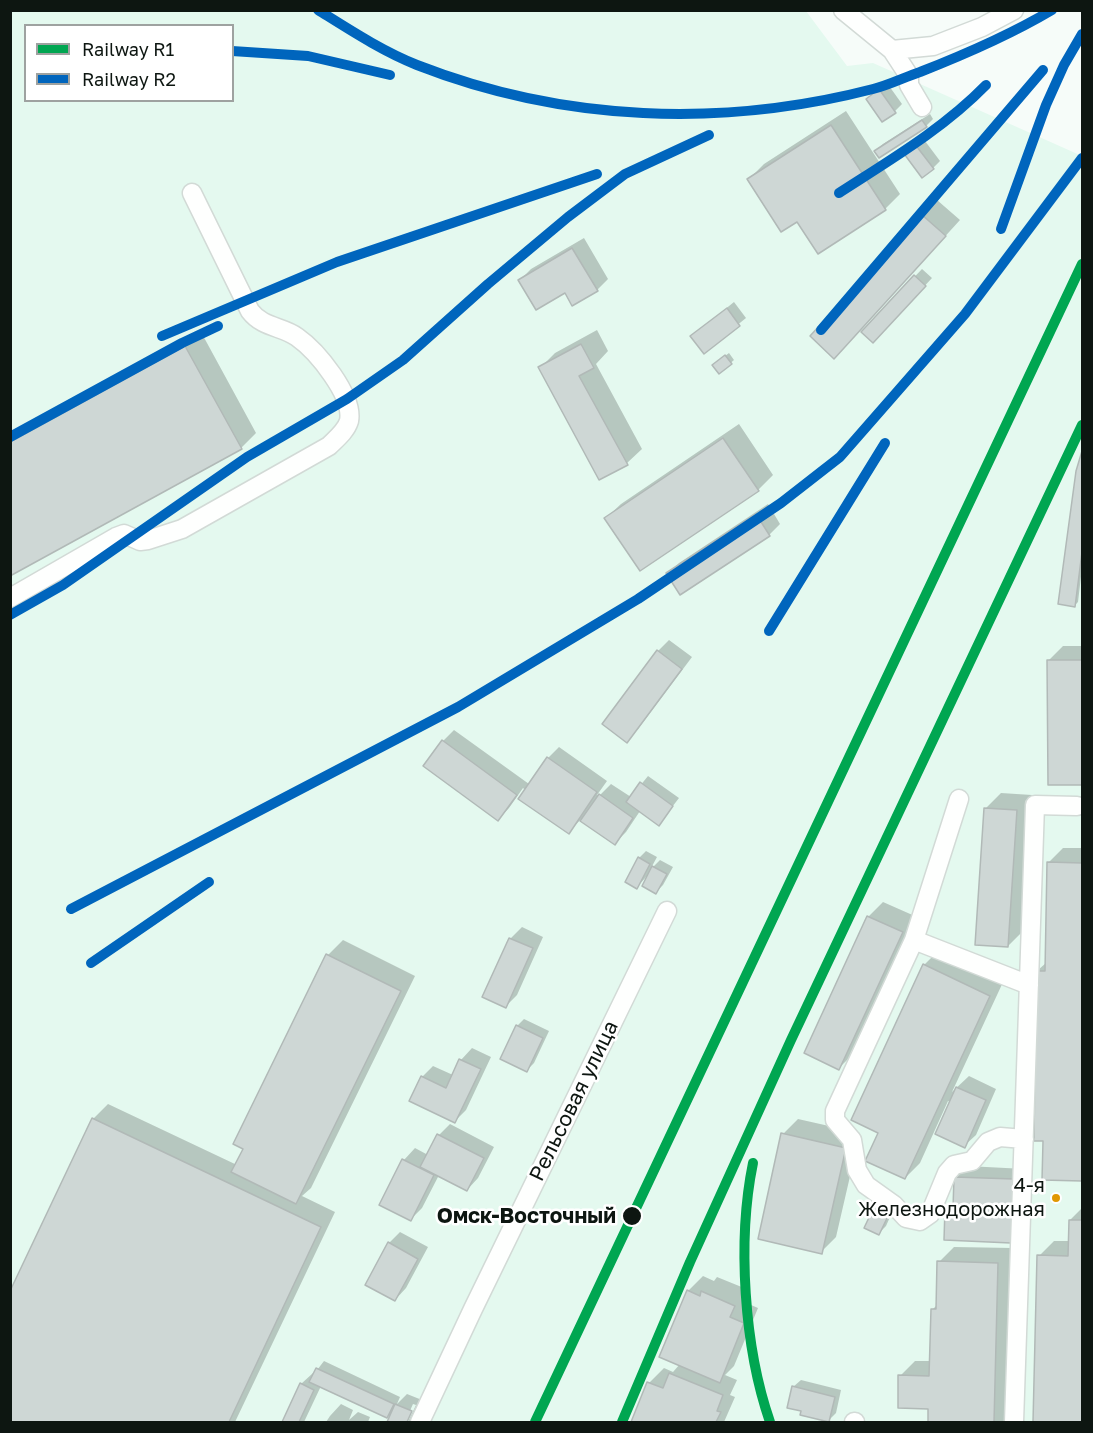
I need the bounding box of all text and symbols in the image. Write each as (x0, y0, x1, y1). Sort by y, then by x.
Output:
legend (24, 24, 234, 102)
text: Railway R1 (82, 38, 174, 60)
text: Railway R2 (82, 68, 176, 90)
street label: Рельсовая улица (524, 1017, 624, 1185)
place label: 4-я Железнодорожная (858, 1174, 1045, 1221)
marker: 4-я Железнодорожная (1050, 1192, 1062, 1204)
place label: Омск-Восточный (437, 1203, 616, 1229)
marker: Омск-Восточный (621, 1205, 643, 1227)

